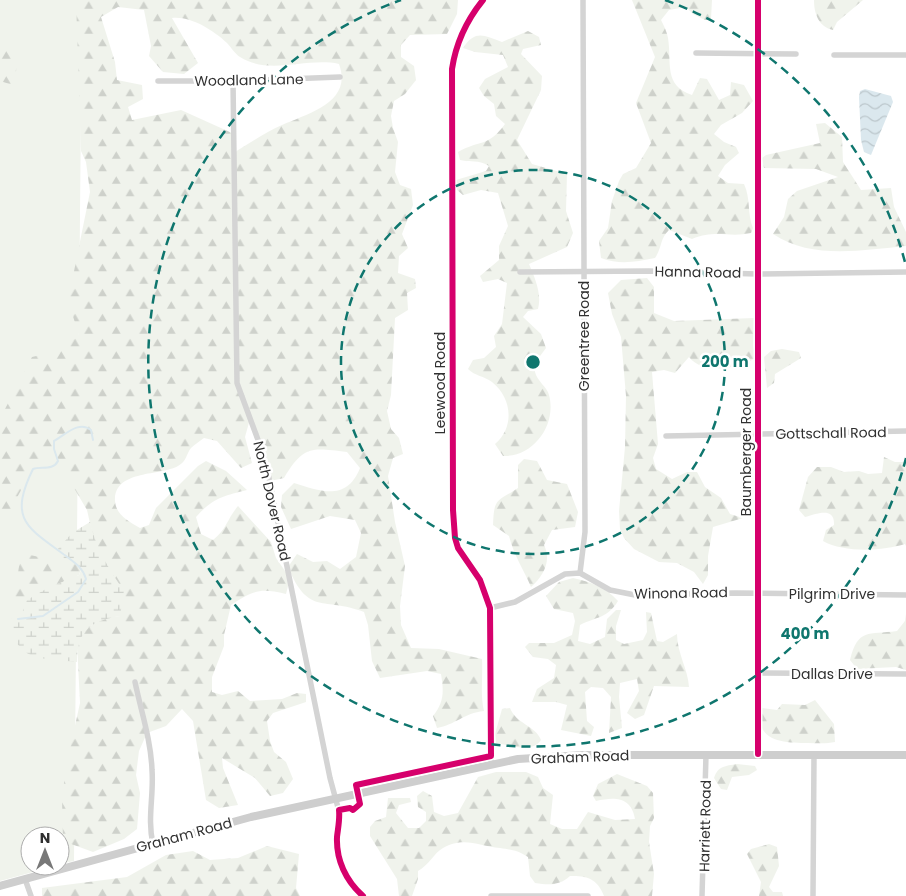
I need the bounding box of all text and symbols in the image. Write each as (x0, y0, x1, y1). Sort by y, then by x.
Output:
street label: Woodland Lane (194, 69, 304, 91)
street label: Hanna Road (654, 261, 742, 283)
street label: Greentree Road (574, 281, 594, 391)
street label: Leewood Road (430, 332, 450, 434)
text: 200 m (701, 351, 749, 372)
centre of rings (524, 353, 542, 371)
street label: Baumberger Road (736, 388, 756, 516)
street label: Gottschall Road (775, 422, 887, 444)
street label: North Dover Road (248, 439, 296, 563)
street label: Winona Road (634, 582, 728, 604)
street label: Pilgrim Drive (789, 584, 876, 604)
text: 400 m (781, 623, 830, 644)
street label: Dallas Drive (791, 664, 873, 684)
street label: Graham Road (530, 745, 630, 769)
street label: Harriett Road (694, 780, 716, 872)
street label: Graham Road (134, 813, 234, 857)
north arrow (20, 826, 70, 876)
text: N (40, 828, 50, 848)

